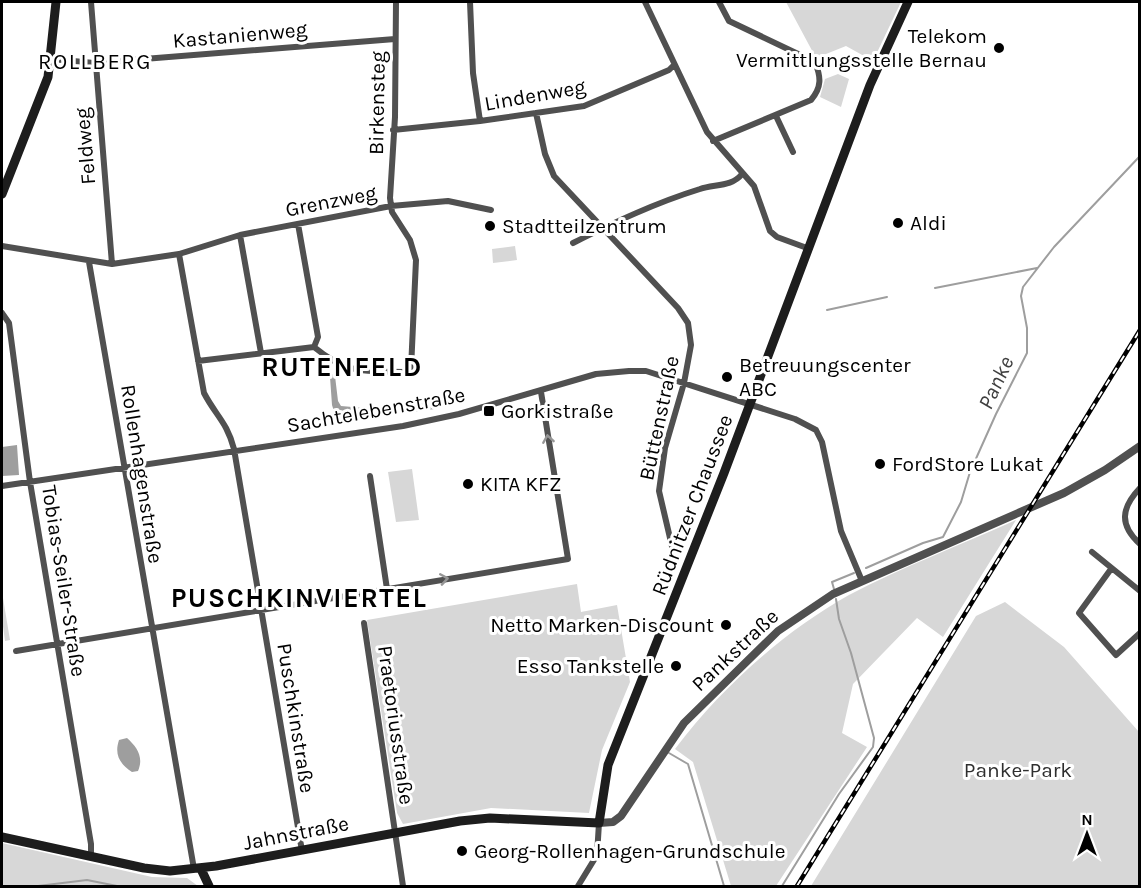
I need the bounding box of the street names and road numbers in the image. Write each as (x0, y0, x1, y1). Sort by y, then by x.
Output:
street label: Kastanienweg (172, 17, 308, 53)
street label: Birkensteg (364, 51, 390, 155)
street label: Lindenweg (482, 74, 588, 116)
street label: Feldweg (70, 106, 100, 186)
street label: Grenzweg (283, 180, 379, 222)
street label: Büttenstraße (634, 353, 684, 483)
street label: Sachtelebenstraße (285, 382, 467, 438)
street label: Rollenhagenstraße (116, 383, 168, 565)
street label: Rüdnitzer Chaussee (646, 411, 738, 599)
street label: Tobias-Seiler-Straße (37, 483, 91, 679)
street label: Pankstraße (687, 604, 783, 696)
street label: Puschkinstraße (272, 641, 320, 795)
street label: Praetoriusstraße (373, 644, 419, 806)
street label: Jahnstraße (241, 811, 351, 855)

